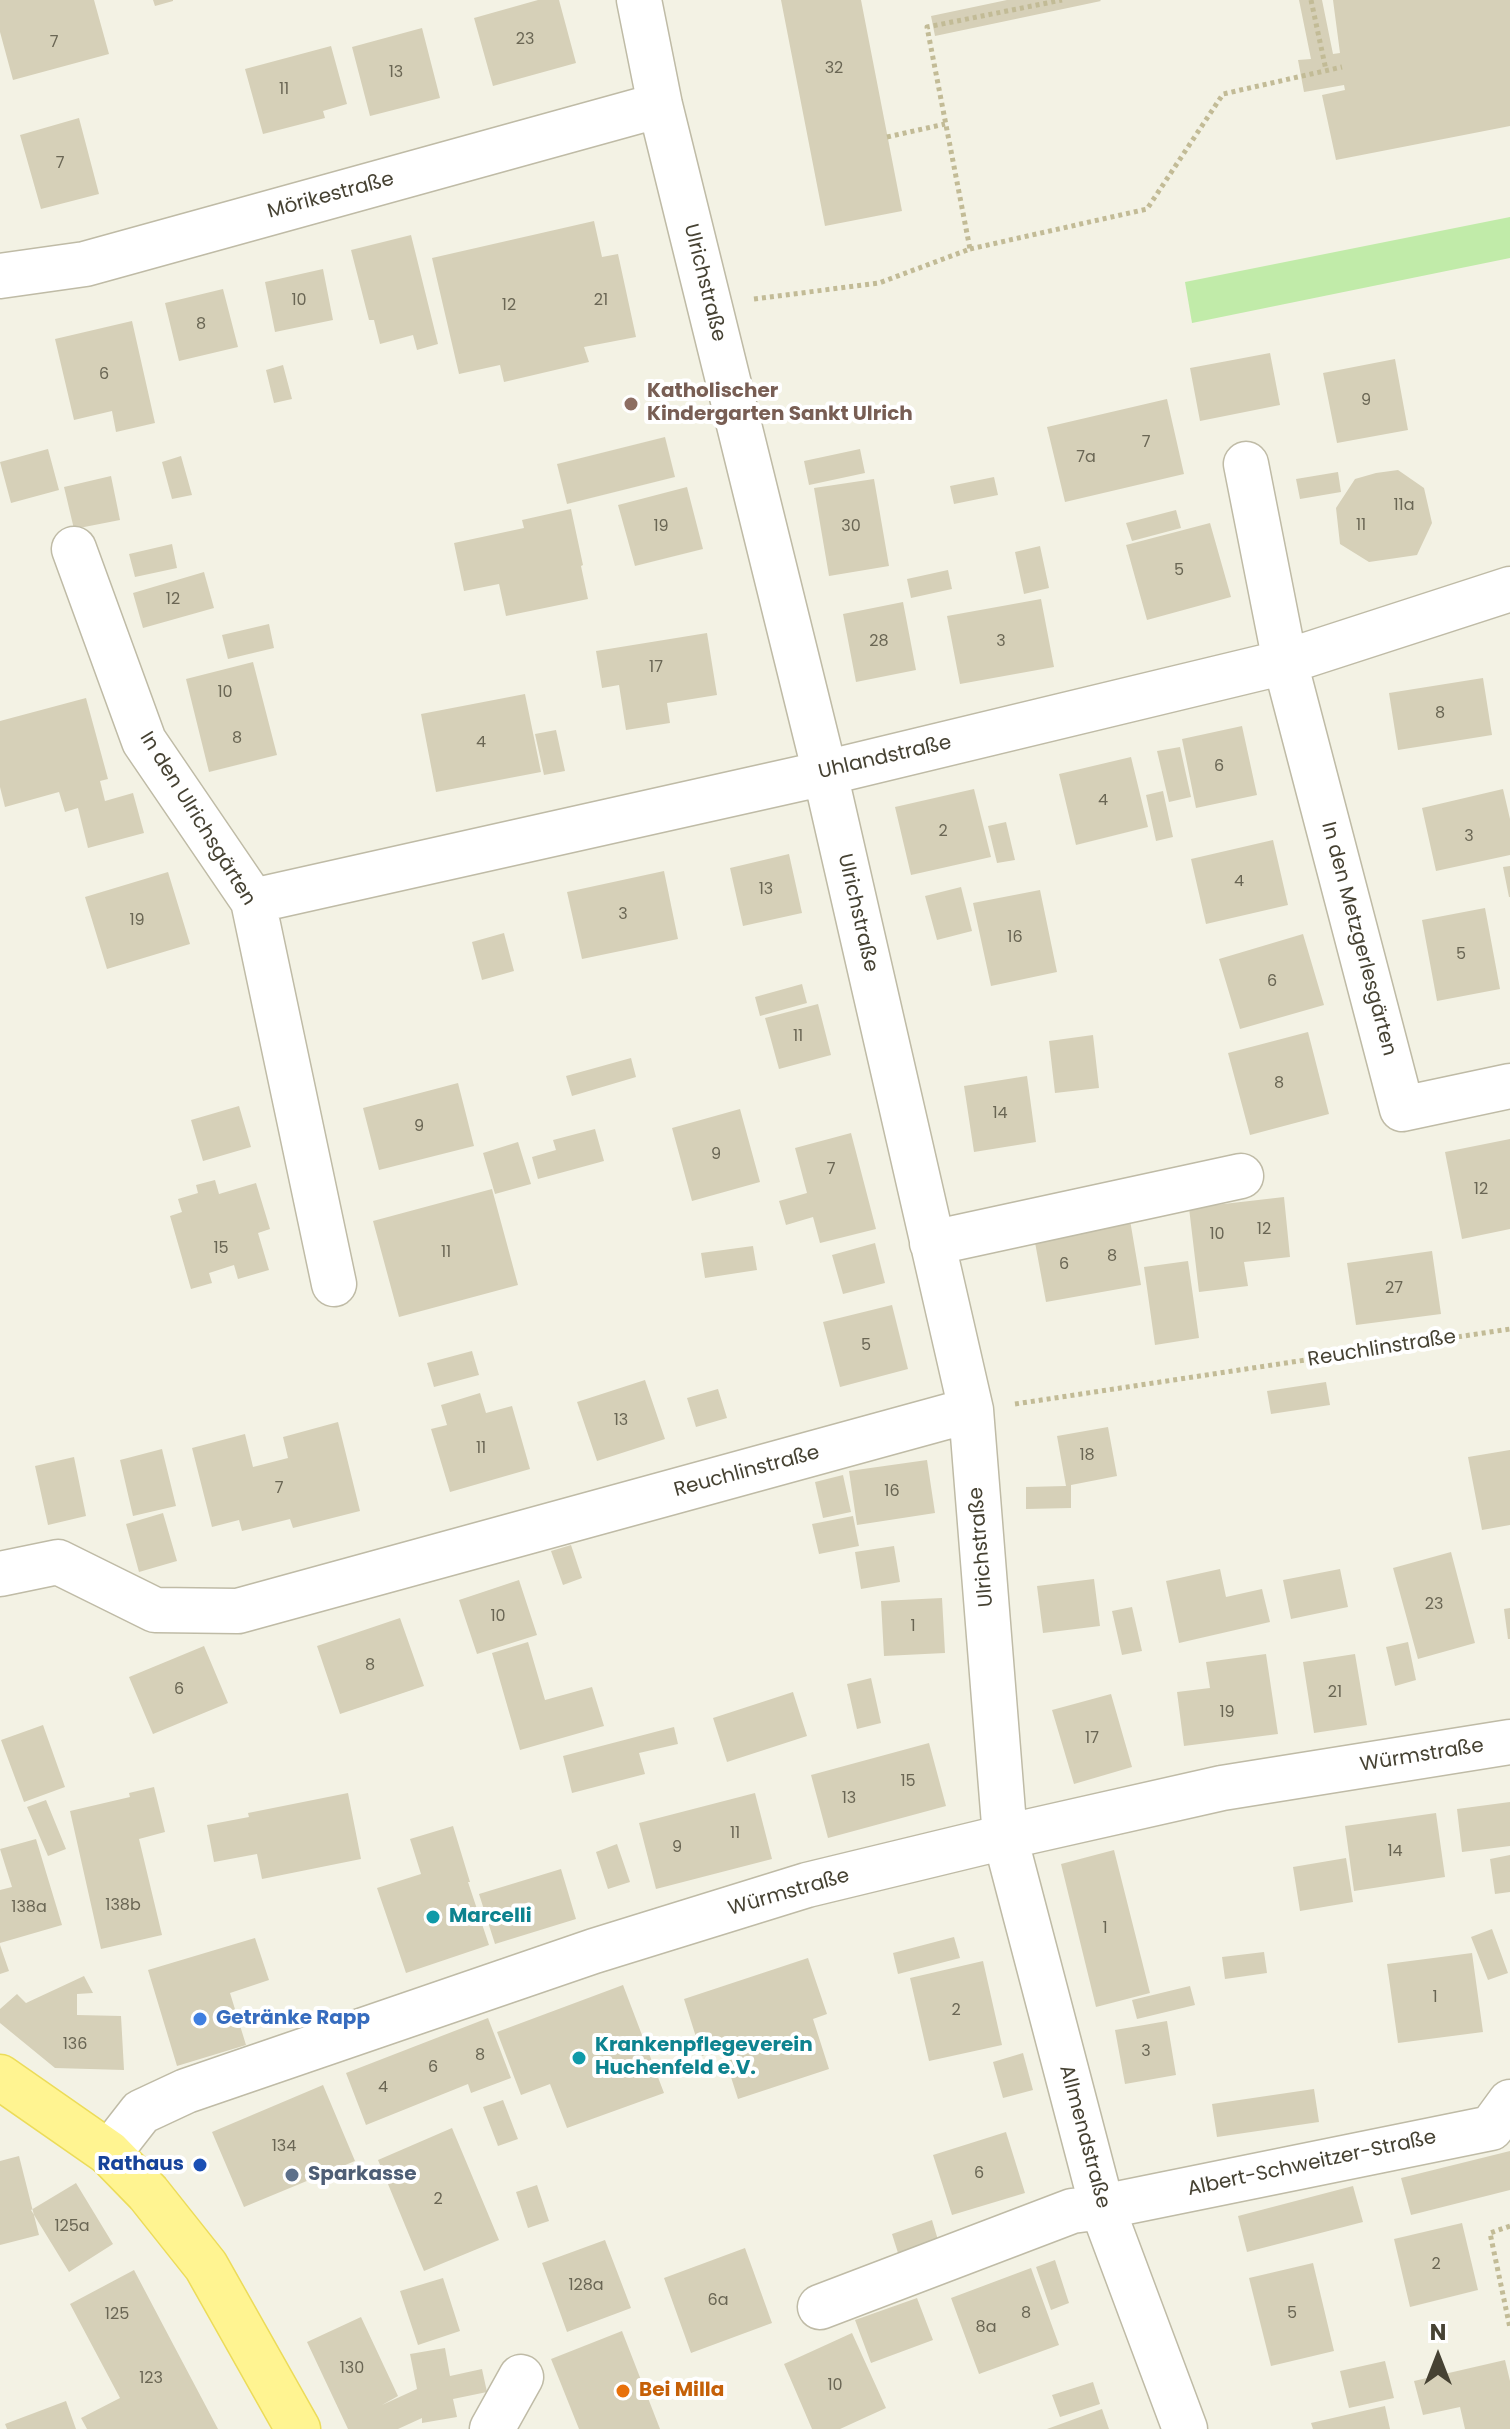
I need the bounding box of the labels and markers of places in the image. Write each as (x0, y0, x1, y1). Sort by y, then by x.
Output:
place label: Katholischer Kindergarten Sankt Ulrich (647, 380, 913, 427)
marker: Katholischer Kindergarten Sankt Ulrich (622, 395, 640, 413)
place label: Marcelli (449, 1905, 532, 1929)
marker: Marcelli (424, 1908, 442, 1926)
place label: Getränke Rapp (216, 2007, 370, 2031)
marker: Getränke Rapp (191, 2010, 209, 2028)
place label: Krankenpflegeverein Huchenfeld e.V. (595, 2034, 813, 2081)
marker: Krankenpflegeverein Huchenfeld e.V. (570, 2049, 588, 2067)
place label: Rathaus (98, 2153, 184, 2177)
marker: Rathaus (191, 2156, 209, 2174)
place label: Sparkasse (308, 2163, 417, 2187)
marker: Sparkasse (283, 2166, 301, 2184)
place label: Bei Milla (639, 2379, 724, 2403)
marker: Bei Milla (614, 2382, 632, 2400)

